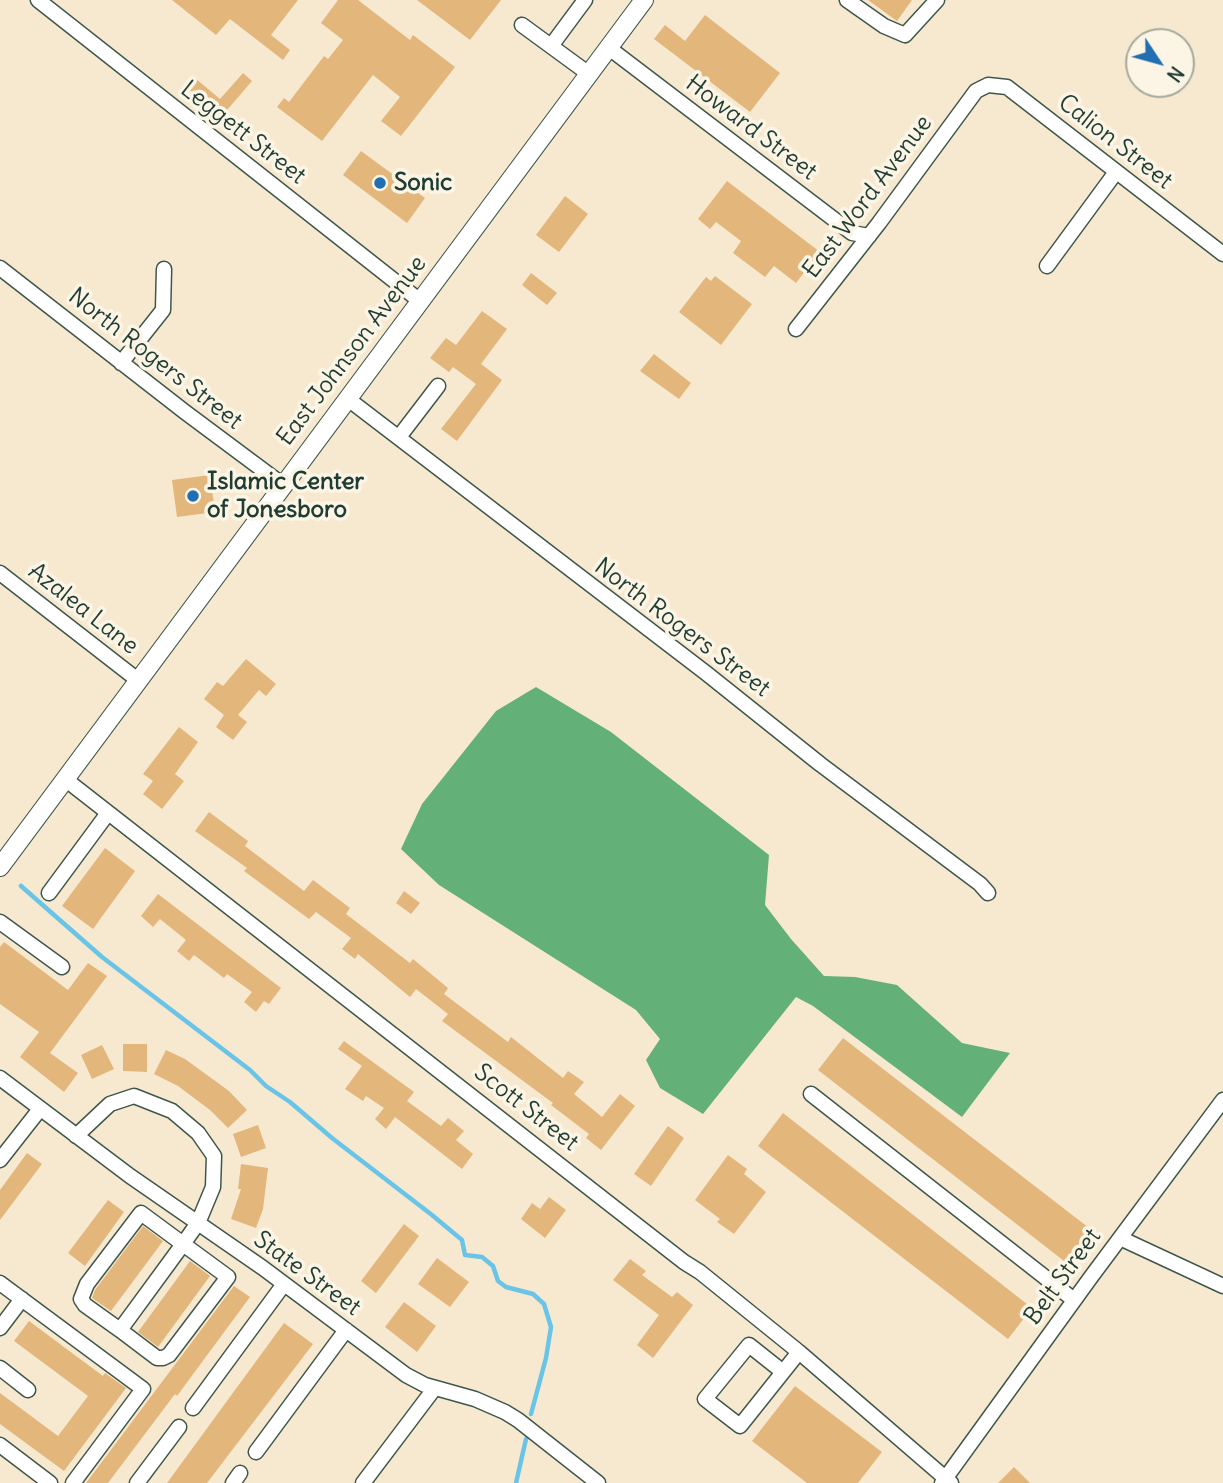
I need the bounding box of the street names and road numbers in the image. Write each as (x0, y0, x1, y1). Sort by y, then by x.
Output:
street label: Howard Street (680, 69, 822, 187)
street label: Leggett Street (175, 75, 311, 191)
street label: Calion Street (1052, 88, 1178, 196)
street label: East Word Avenue (797, 110, 939, 284)
street label: East Johnson Avenue (271, 250, 433, 452)
street label: North Rogers Street (62, 282, 248, 436)
street label: North Rogers Street (588, 553, 776, 703)
street label: Azalea Lane (22, 557, 144, 661)
street label: Scott Street (468, 1058, 584, 1158)
street label: Belt Street (1018, 1223, 1108, 1331)
street label: State Street (248, 1226, 366, 1322)

